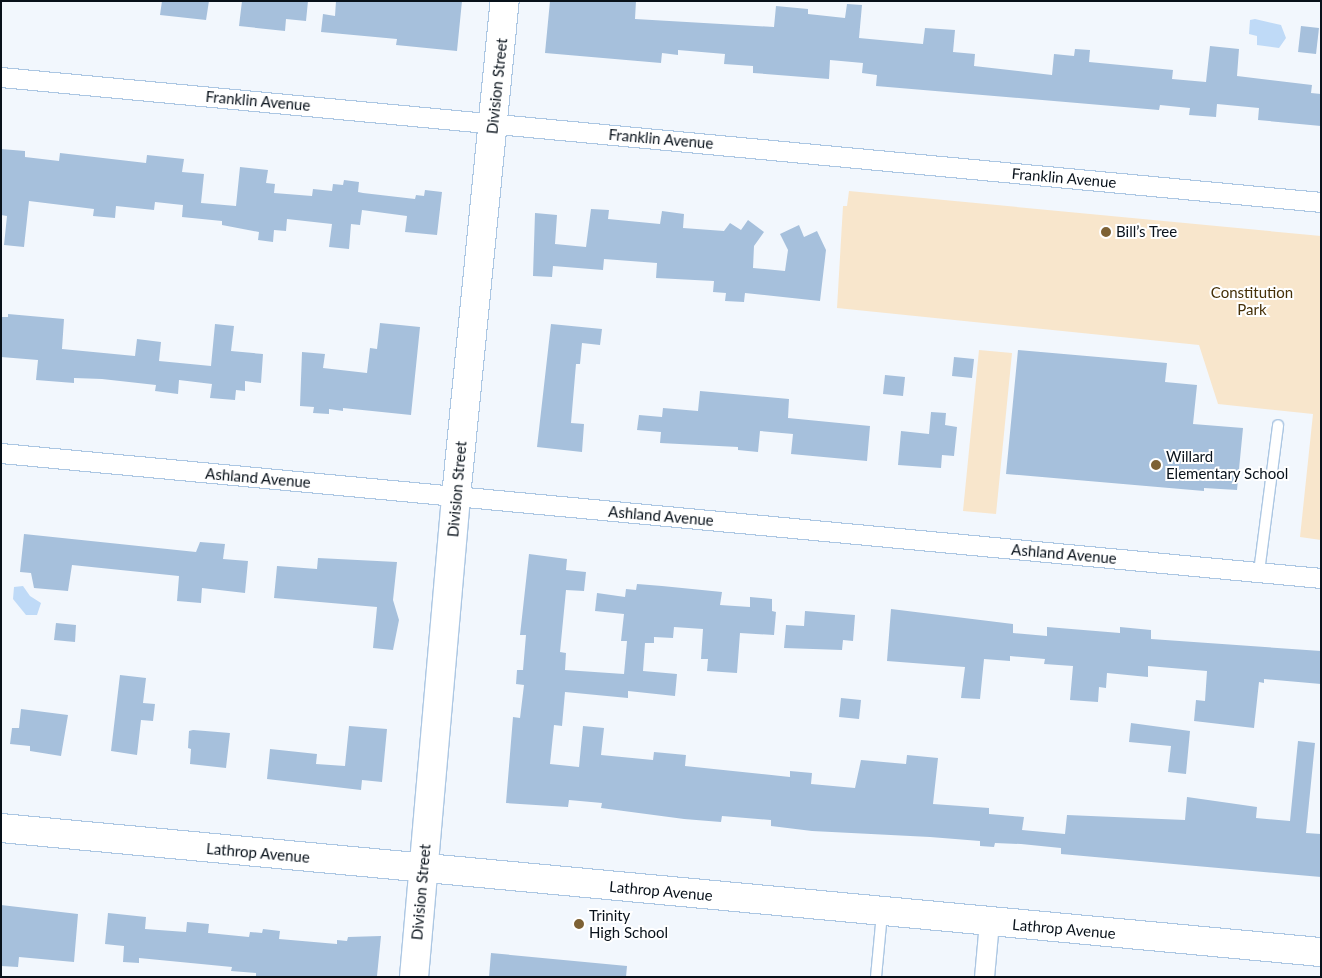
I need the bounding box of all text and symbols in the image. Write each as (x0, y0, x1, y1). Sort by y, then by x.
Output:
street label: Division Street (483, 37, 511, 135)
street label: Franklin Avenue (205, 87, 311, 115)
street label: Franklin Avenue (608, 125, 714, 153)
street label: Franklin Avenue (1011, 164, 1117, 192)
place label: Bill’s Tree (1116, 223, 1178, 241)
marker: Bill’s Tree (1100, 226, 1112, 238)
park label: Constitution Park (1211, 283, 1293, 318)
street label: Division Street (444, 440, 470, 538)
place label: Willard Elementary School (1166, 447, 1289, 482)
marker: Willard Elementary School (1150, 459, 1162, 471)
street label: Ashland Avenue (204, 464, 312, 492)
street label: Ashland Avenue (607, 502, 715, 530)
street label: Ashland Avenue (1010, 540, 1118, 568)
street label: Lathrop Avenue (205, 839, 311, 867)
street label: Division Street (408, 843, 434, 941)
street label: Lathrop Avenue (608, 877, 714, 905)
place label: Trinity High School (589, 906, 668, 941)
street label: Lathrop Avenue (1011, 915, 1117, 943)
marker: Trinity High School (573, 918, 585, 930)

